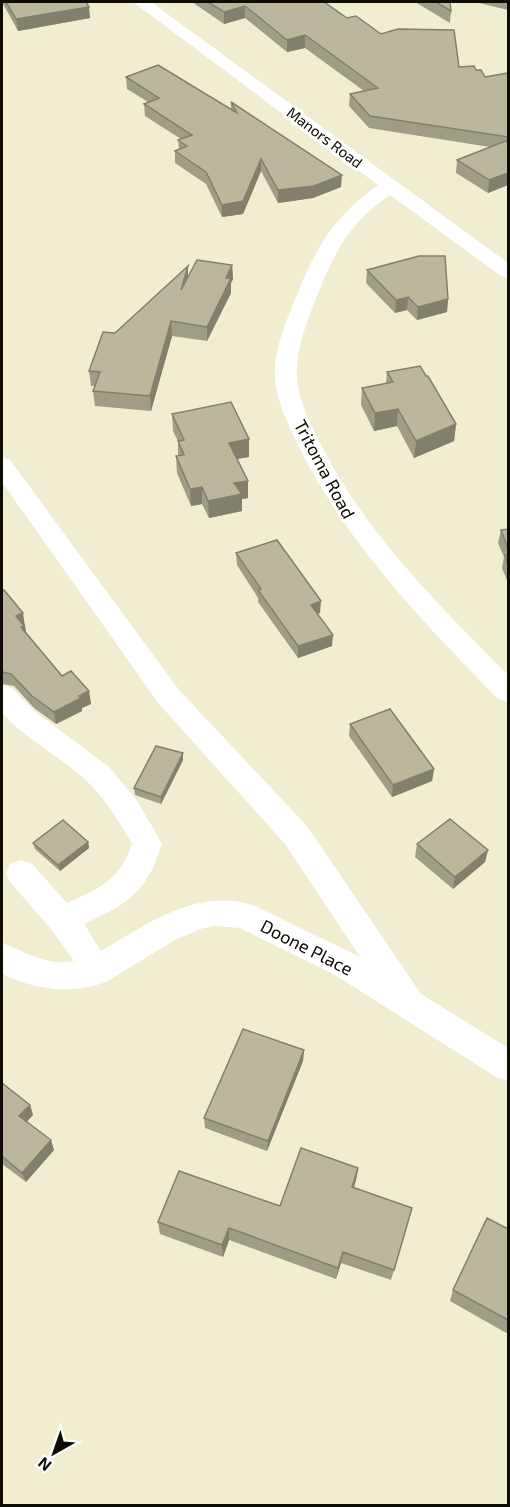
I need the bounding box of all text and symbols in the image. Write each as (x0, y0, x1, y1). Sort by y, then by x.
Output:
street label: Manors Road (284, 103, 366, 171)
street label: Tritoma Road (290, 416, 360, 522)
street label: Doone Place (257, 914, 357, 980)
north arrow (24, 1423, 84, 1483)
text: N (34, 1454, 55, 1476)

